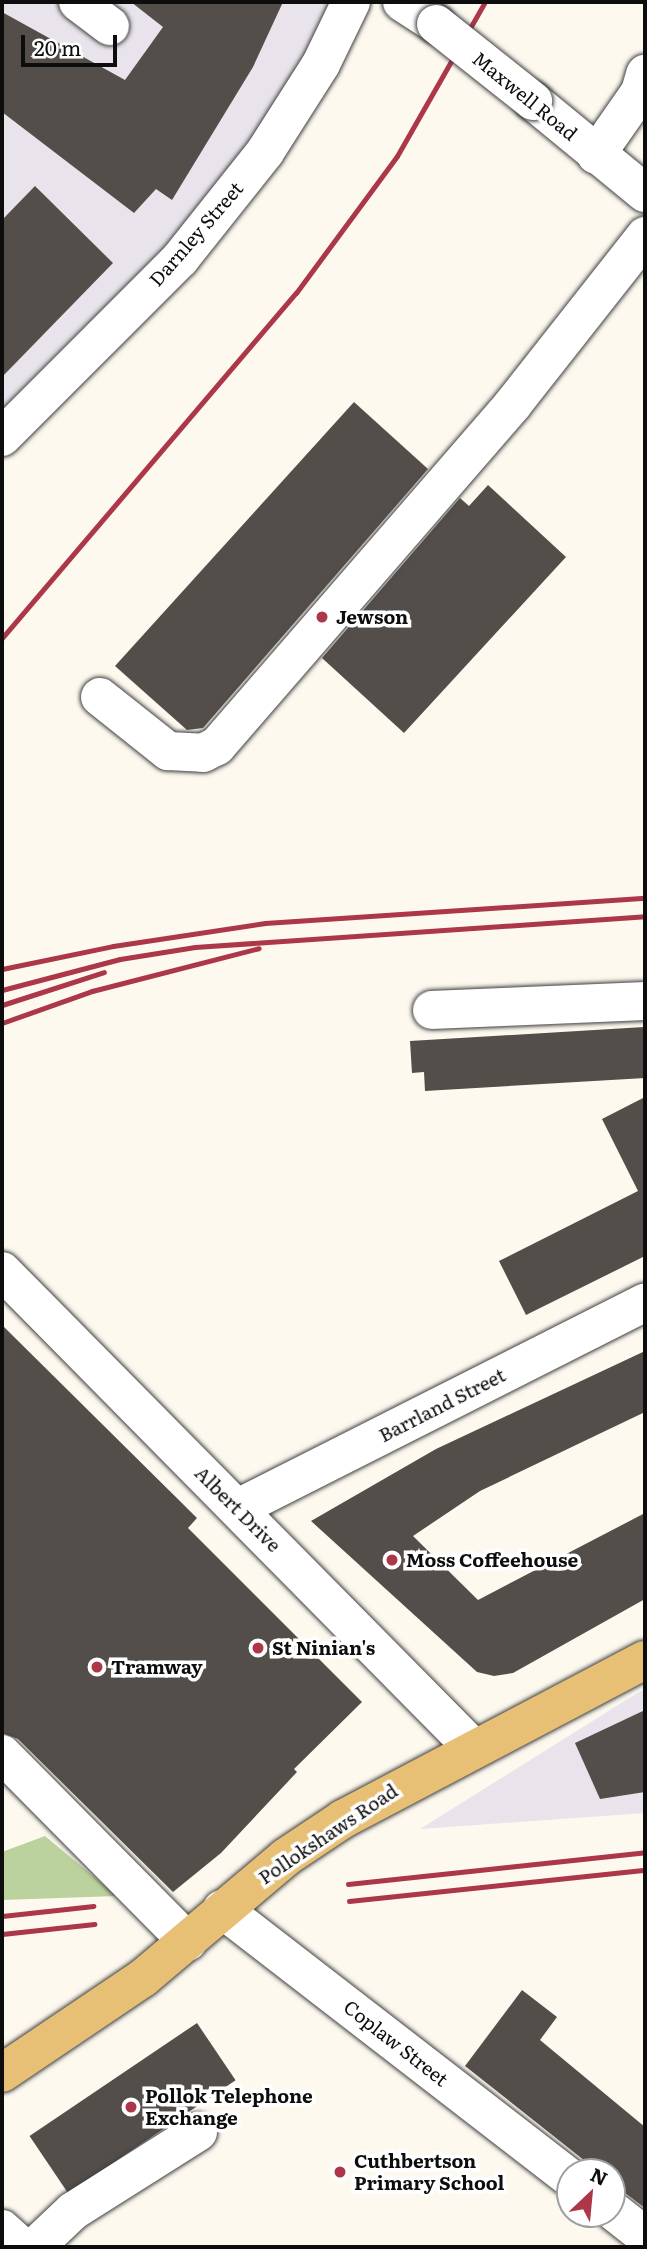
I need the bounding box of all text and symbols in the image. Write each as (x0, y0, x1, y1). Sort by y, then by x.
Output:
scale bar (24, 21, 121, 65)
text: 20 m (34, 31, 81, 62)
street label: Maxwell Road (468, 47, 582, 145)
street label: Darnley Street (144, 177, 248, 291)
place label: Jewson (336, 606, 408, 628)
marker: Jewson (314, 609, 330, 625)
street label: Barrland Street (375, 1363, 509, 1447)
street label: Albert Drive (190, 1461, 286, 1557)
place label: Moss Coffeehouse (406, 1549, 578, 1571)
marker: Moss Coffeehouse (384, 1552, 400, 1568)
place label: St Ninian's (272, 1637, 375, 1659)
marker: St Ninian's (250, 1640, 266, 1656)
place label: Tramway (111, 1656, 203, 1678)
marker: Tramway (89, 1659, 105, 1675)
street label: Pollokshaws Road (254, 1779, 402, 1889)
street label: Coplaw Street (339, 1995, 453, 2091)
place label: Pollok Telephone Exchange (145, 2085, 313, 2129)
marker: Pollok Telephone Exchange (123, 2099, 139, 2115)
place label: Cuthbertson Primary School (354, 2150, 504, 2194)
north arrow (556, 2158, 626, 2228)
text: N (586, 2160, 613, 2192)
marker: Cuthbertson Primary School (332, 2164, 348, 2180)

